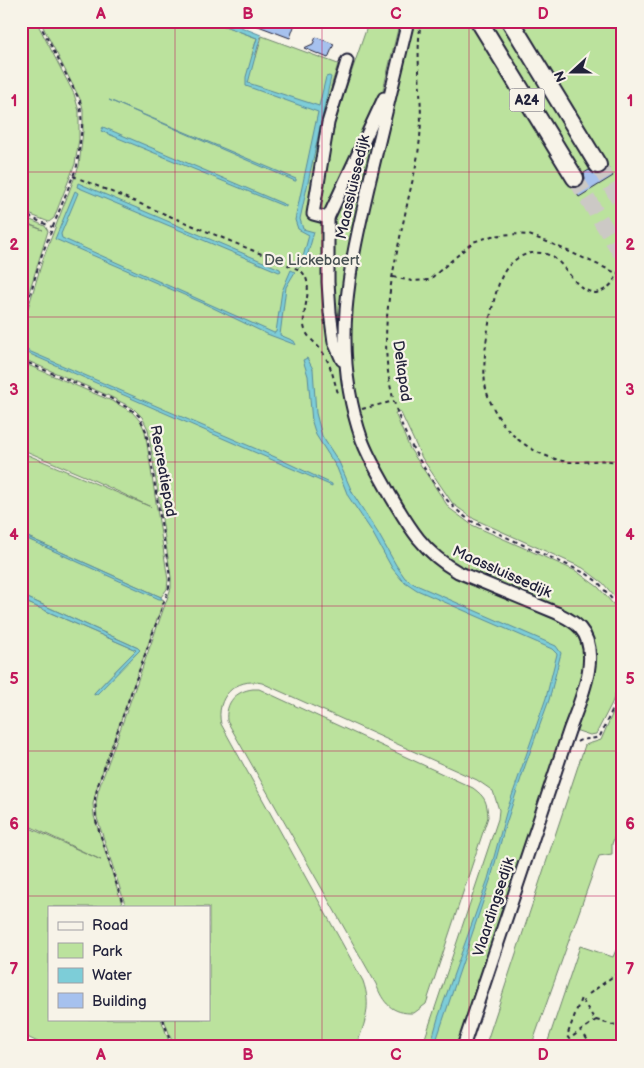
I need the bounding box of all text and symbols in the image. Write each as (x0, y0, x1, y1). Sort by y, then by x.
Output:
text: A (95, 5, 106, 24)
text: B (242, 5, 254, 24)
text: C (390, 5, 402, 24)
text: D (537, 5, 549, 24)
north arrow (546, 48, 596, 98)
text: N (551, 69, 570, 84)
road number: A24 (510, 88, 544, 112)
text: 1 (11, 92, 17, 111)
text: 1 (627, 92, 633, 111)
street label: Maassluissedijk (332, 132, 374, 241)
text: 2 (9, 236, 19, 255)
text: 2 (625, 236, 635, 255)
park label: De Lickebaert (264, 251, 360, 270)
street label: Deltapad (388, 339, 416, 403)
text: 3 (9, 381, 19, 400)
text: 3 (625, 381, 635, 400)
street label: Recreatiepad (146, 424, 180, 518)
text: 4 (9, 526, 19, 545)
text: 4 (625, 526, 635, 545)
street label: Maassluissedijk (449, 542, 555, 603)
text: 5 (9, 670, 19, 689)
text: 5 (625, 670, 635, 689)
text: 6 (9, 815, 19, 834)
text: 6 (625, 815, 635, 834)
street label: Vlaardingsedijk (469, 854, 519, 959)
legend (48, 906, 210, 1020)
text: Road (92, 916, 128, 935)
text: Park (92, 942, 123, 961)
text: 7 (10, 960, 19, 979)
text: 7 (626, 960, 635, 979)
text: Water (92, 966, 132, 985)
text: Building (92, 992, 147, 1011)
text: A (95, 1046, 106, 1065)
text: B (242, 1046, 254, 1065)
text: C (390, 1046, 402, 1065)
text: D (537, 1046, 549, 1065)

